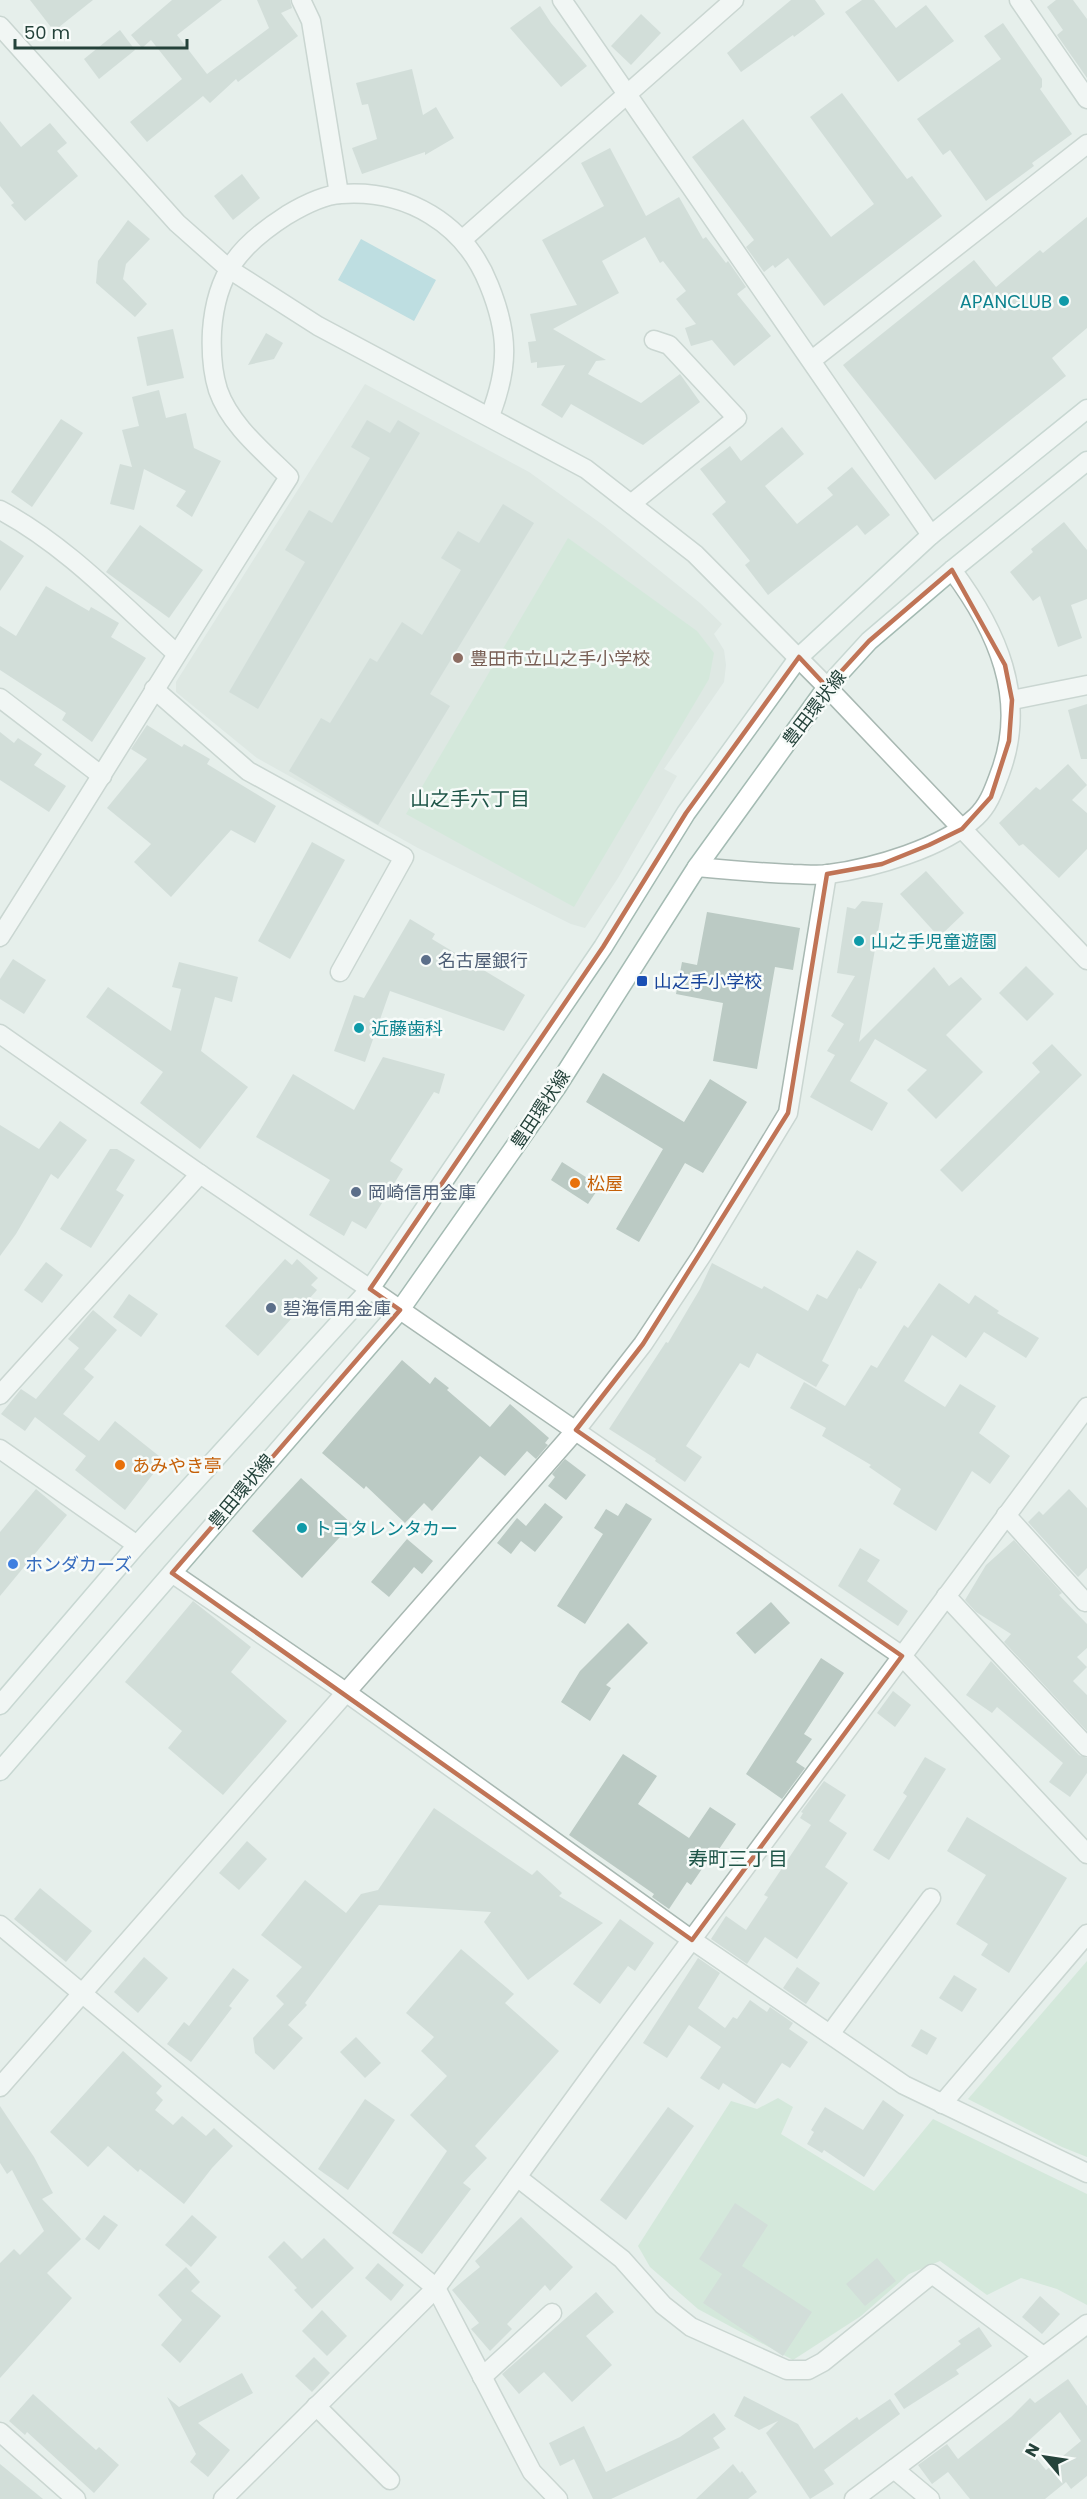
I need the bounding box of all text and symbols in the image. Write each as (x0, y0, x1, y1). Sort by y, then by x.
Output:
scale bar (15, 12, 188, 50)
text: 50 m (24, 20, 70, 45)
place label: APANCLUB (960, 289, 1052, 314)
marker: APANCLUB (1057, 294, 1071, 308)
place label: 豊田市立山之手小学校 (470, 646, 650, 671)
marker: 豊田市立山之手小学校 (451, 651, 465, 665)
street label: 豊田環状線 (776, 665, 852, 751)
district label: 山之手六丁目 (410, 785, 530, 813)
place label: 山之手児童遊園 (871, 929, 997, 954)
marker: 山之手児童遊園 (852, 934, 866, 948)
place label: 名古屋銀行 (438, 948, 528, 973)
marker: 名古屋銀行 (419, 953, 433, 967)
place label: 山之手小学校 (654, 969, 762, 994)
marker: 山之手小学校 (635, 974, 649, 988)
place label: 近藤歯科 (371, 1016, 443, 1041)
marker: 近藤歯科 (352, 1021, 366, 1035)
street label: 豊田環状線 (504, 1065, 576, 1153)
place label: 松屋 (587, 1171, 623, 1196)
marker: 松屋 (568, 1176, 582, 1190)
place label: 岡崎信用金庫 (368, 1180, 476, 1205)
marker: 岡崎信用金庫 (349, 1185, 363, 1199)
place label: 碧海信用金庫 (283, 1296, 391, 1321)
marker: 碧海信用金庫 (264, 1301, 278, 1315)
street label: 豊田環状線 (202, 1448, 280, 1534)
place label: あみやき亭 (132, 1453, 222, 1478)
marker: あみやき亭 (113, 1458, 127, 1472)
place label: トヨタレンタカー (314, 1516, 458, 1541)
marker: トヨタレンタカー (295, 1521, 309, 1535)
place label: ホンダカーズ (25, 1552, 132, 1577)
marker: ホンダカーズ (6, 1557, 20, 1571)
district label: 寿町三丁目 (688, 1845, 788, 1873)
north arrow (1015, 2427, 1075, 2487)
text: N (1019, 2439, 1045, 2461)

